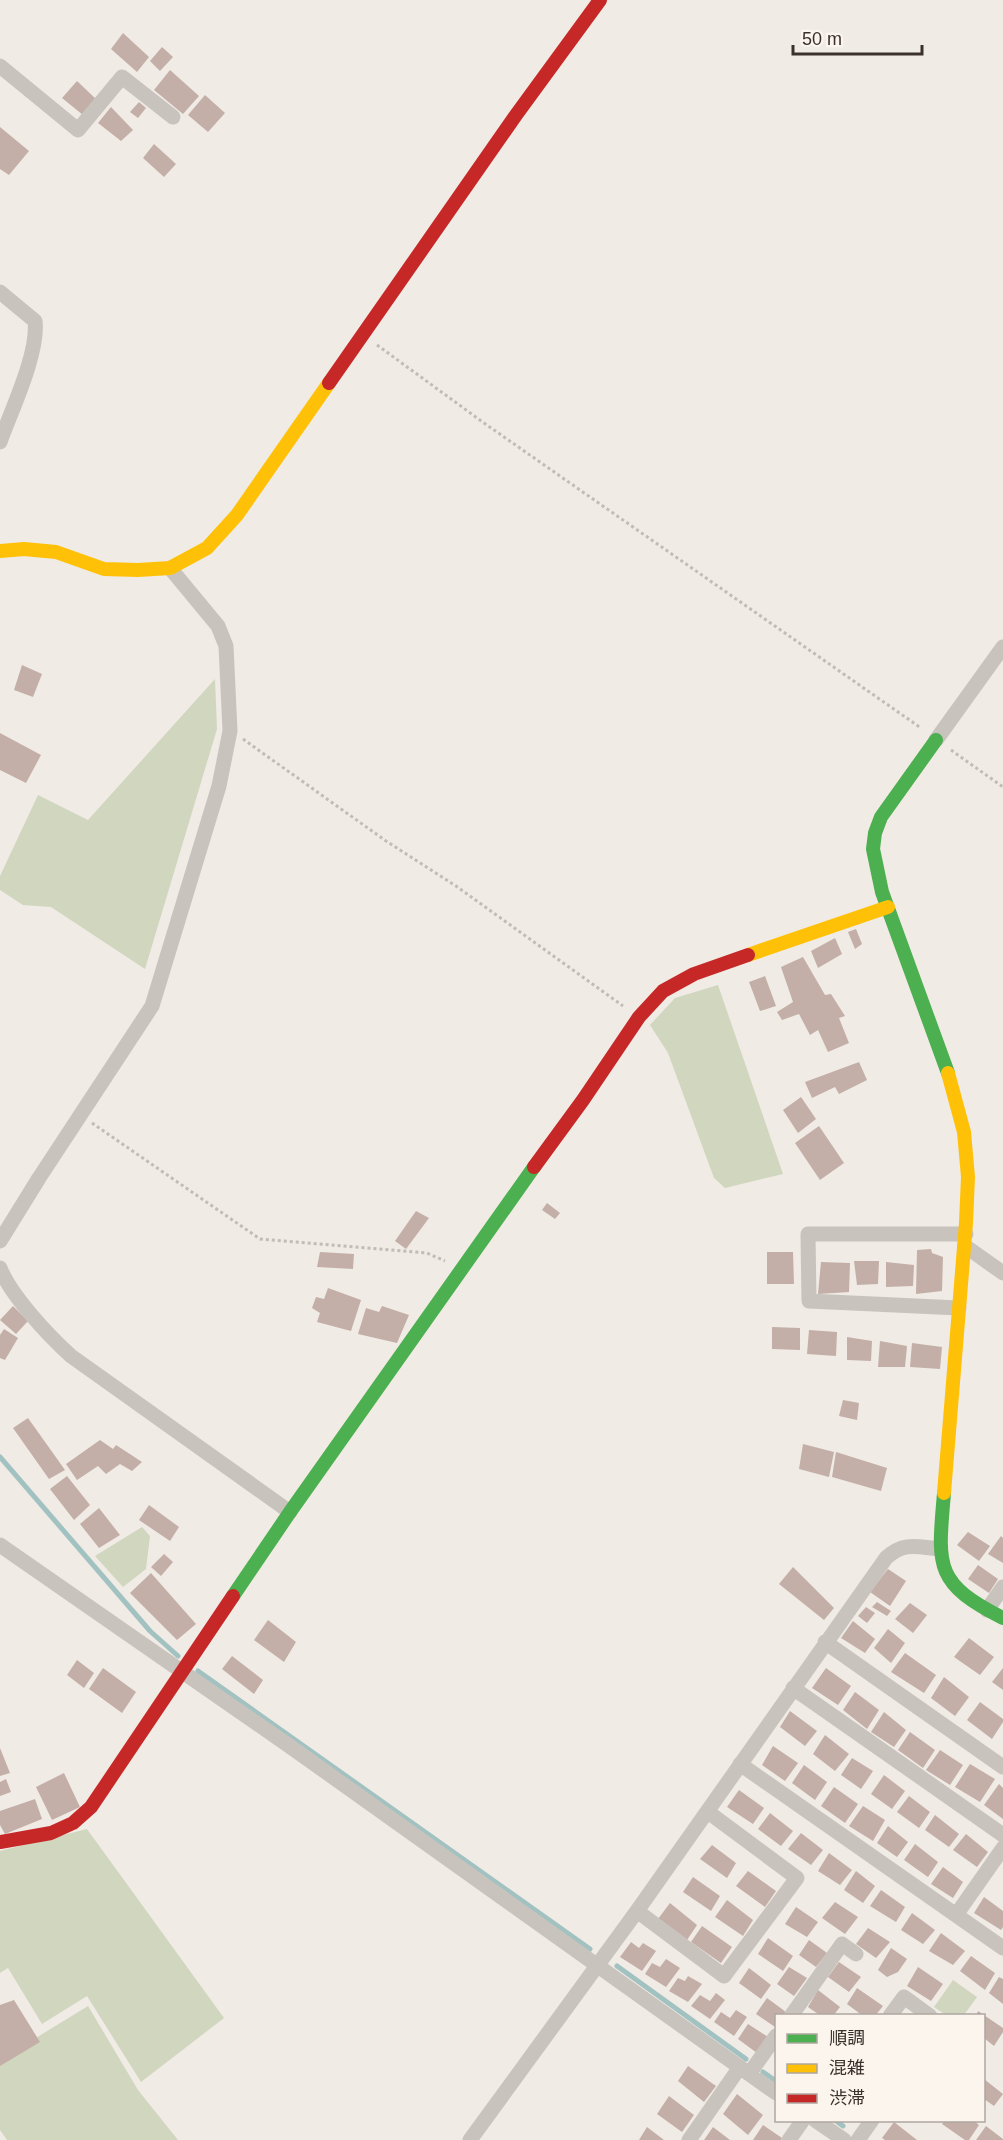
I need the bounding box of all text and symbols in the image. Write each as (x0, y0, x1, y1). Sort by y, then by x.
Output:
scale bar (793, 18, 922, 56)
text: 50 m (802, 29, 842, 49)
legend (775, 2014, 985, 2122)
text: 順調 (829, 2028, 865, 2048)
text: 混雑 (829, 2058, 865, 2078)
text: 渋滞 (829, 2088, 865, 2108)

